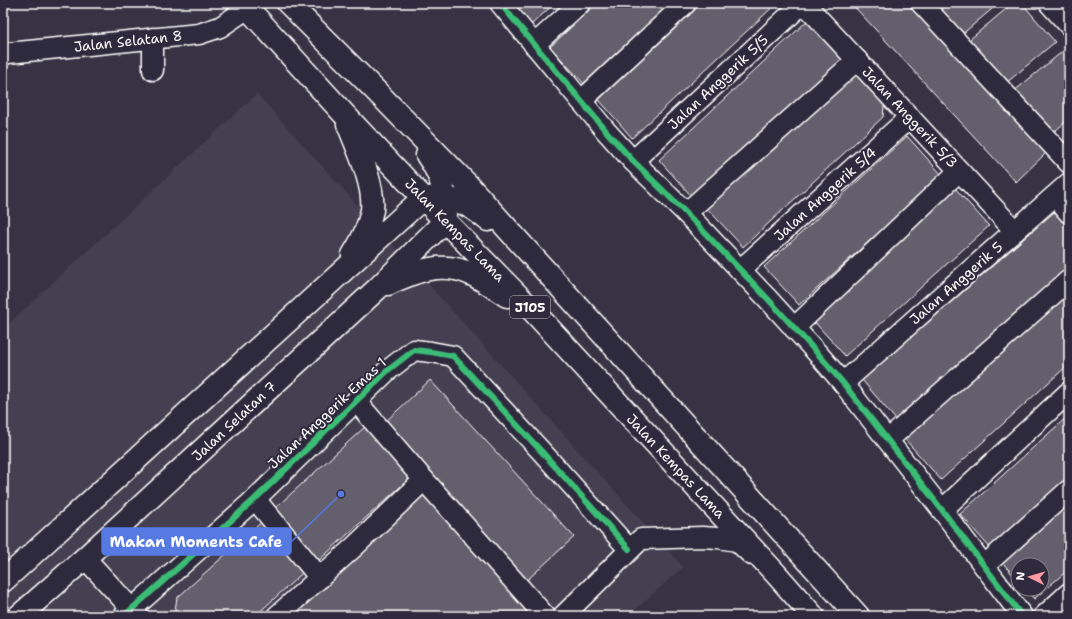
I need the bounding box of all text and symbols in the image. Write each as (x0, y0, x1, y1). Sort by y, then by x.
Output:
street label: Jalan Selatan 8 (73, 26, 183, 56)
street label: Jalan Anggerik 5/5 (664, 31, 772, 133)
street label: Jalan Anggerik 5/3 (858, 63, 962, 171)
street label: Jalan Anggerik 5/4 (770, 143, 880, 245)
street label: Jalan Kempas Lama (401, 175, 509, 286)
street label: Jalan Anggerik 5 (906, 238, 1006, 328)
road number: J105 (510, 296, 550, 318)
street label: Jalan Anggerik Emas 1 (264, 353, 390, 473)
street label: Jalan Selatan 7 (188, 377, 280, 465)
street label: Jalan Kempas Lama (623, 410, 729, 522)
callout: Makan Moments Cafe (102, 528, 291, 555)
text: Makan Moments Cafe (110, 532, 282, 552)
north arrow (1010, 557, 1050, 597)
text: N (1013, 571, 1028, 581)

